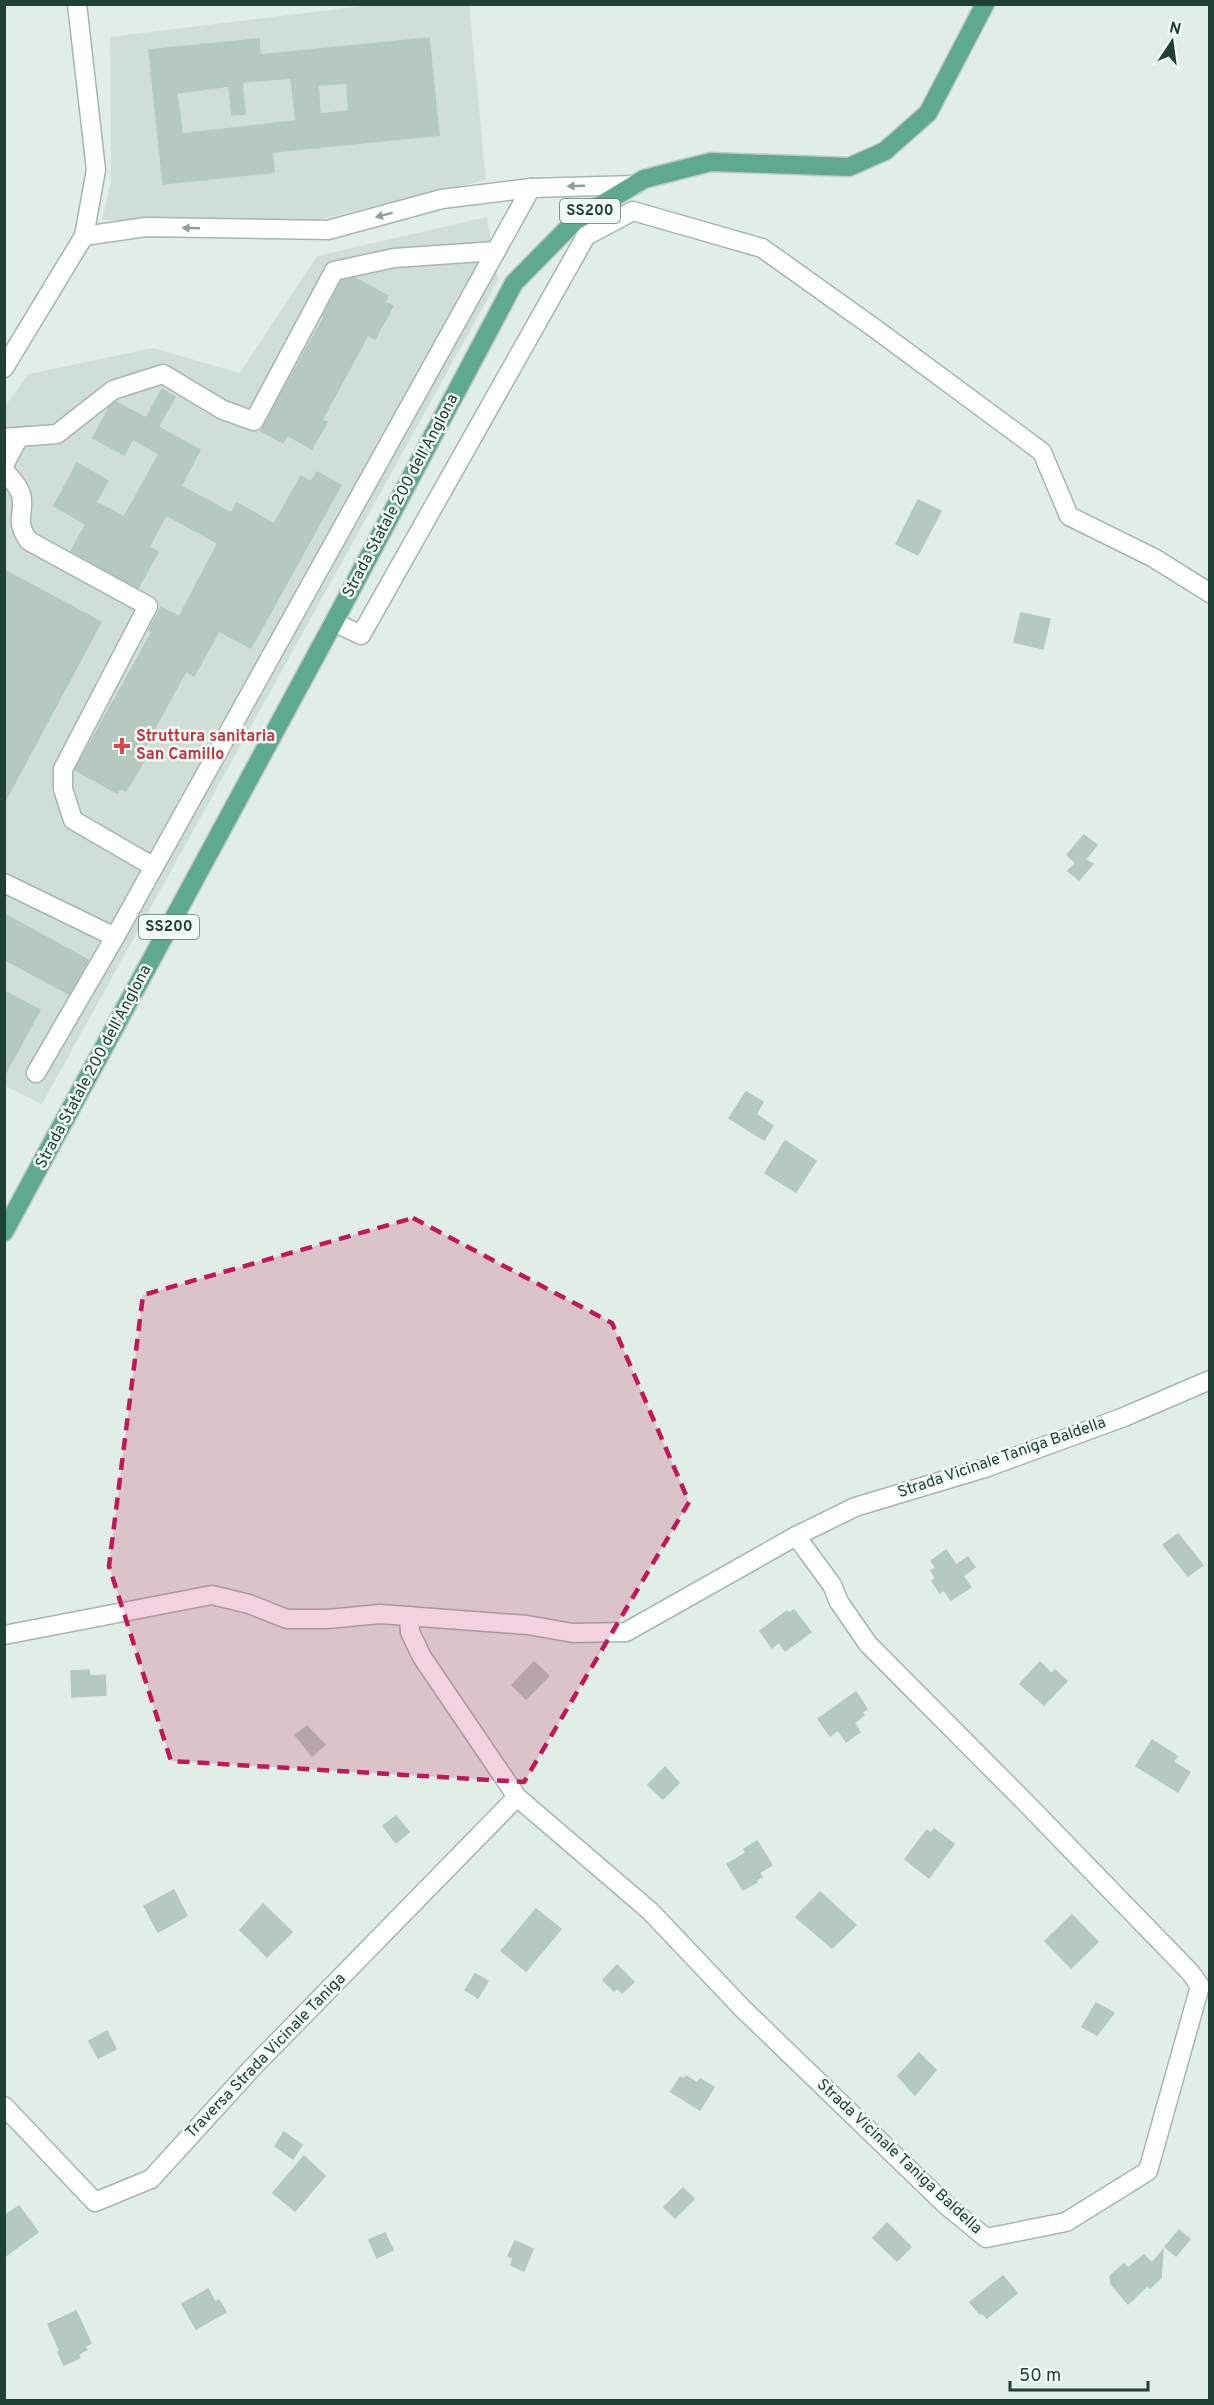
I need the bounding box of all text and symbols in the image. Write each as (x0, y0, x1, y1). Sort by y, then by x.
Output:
north arrow (1142, 12, 1202, 72)
text: N (1167, 18, 1183, 40)
one-way arrow (567, 182, 586, 191)
road number: SS200 (560, 199, 620, 223)
one-way arrow (375, 210, 393, 220)
one-way arrow (182, 224, 201, 233)
street label: Strada Statale 200 dell'Anglona (339, 391, 463, 601)
place label: Struttura sanitaria San Camillo (136, 727, 275, 765)
marker: Struttura sanitaria San Camillo (113, 737, 131, 755)
road number: SS200 (139, 915, 199, 939)
street label: Strada Statale 200 dell'Anglona (32, 962, 156, 1172)
street label: Strada Vicinale Taniga Baldella (895, 1413, 1109, 1503)
street label: Traversa Strada Vicinale Taniga (182, 1969, 350, 2143)
street label: Strada Vicinale Taniga Baldella (812, 2075, 986, 2239)
scale bar (1010, 2354, 1148, 2392)
text: 50 m (1019, 2365, 1061, 2388)

